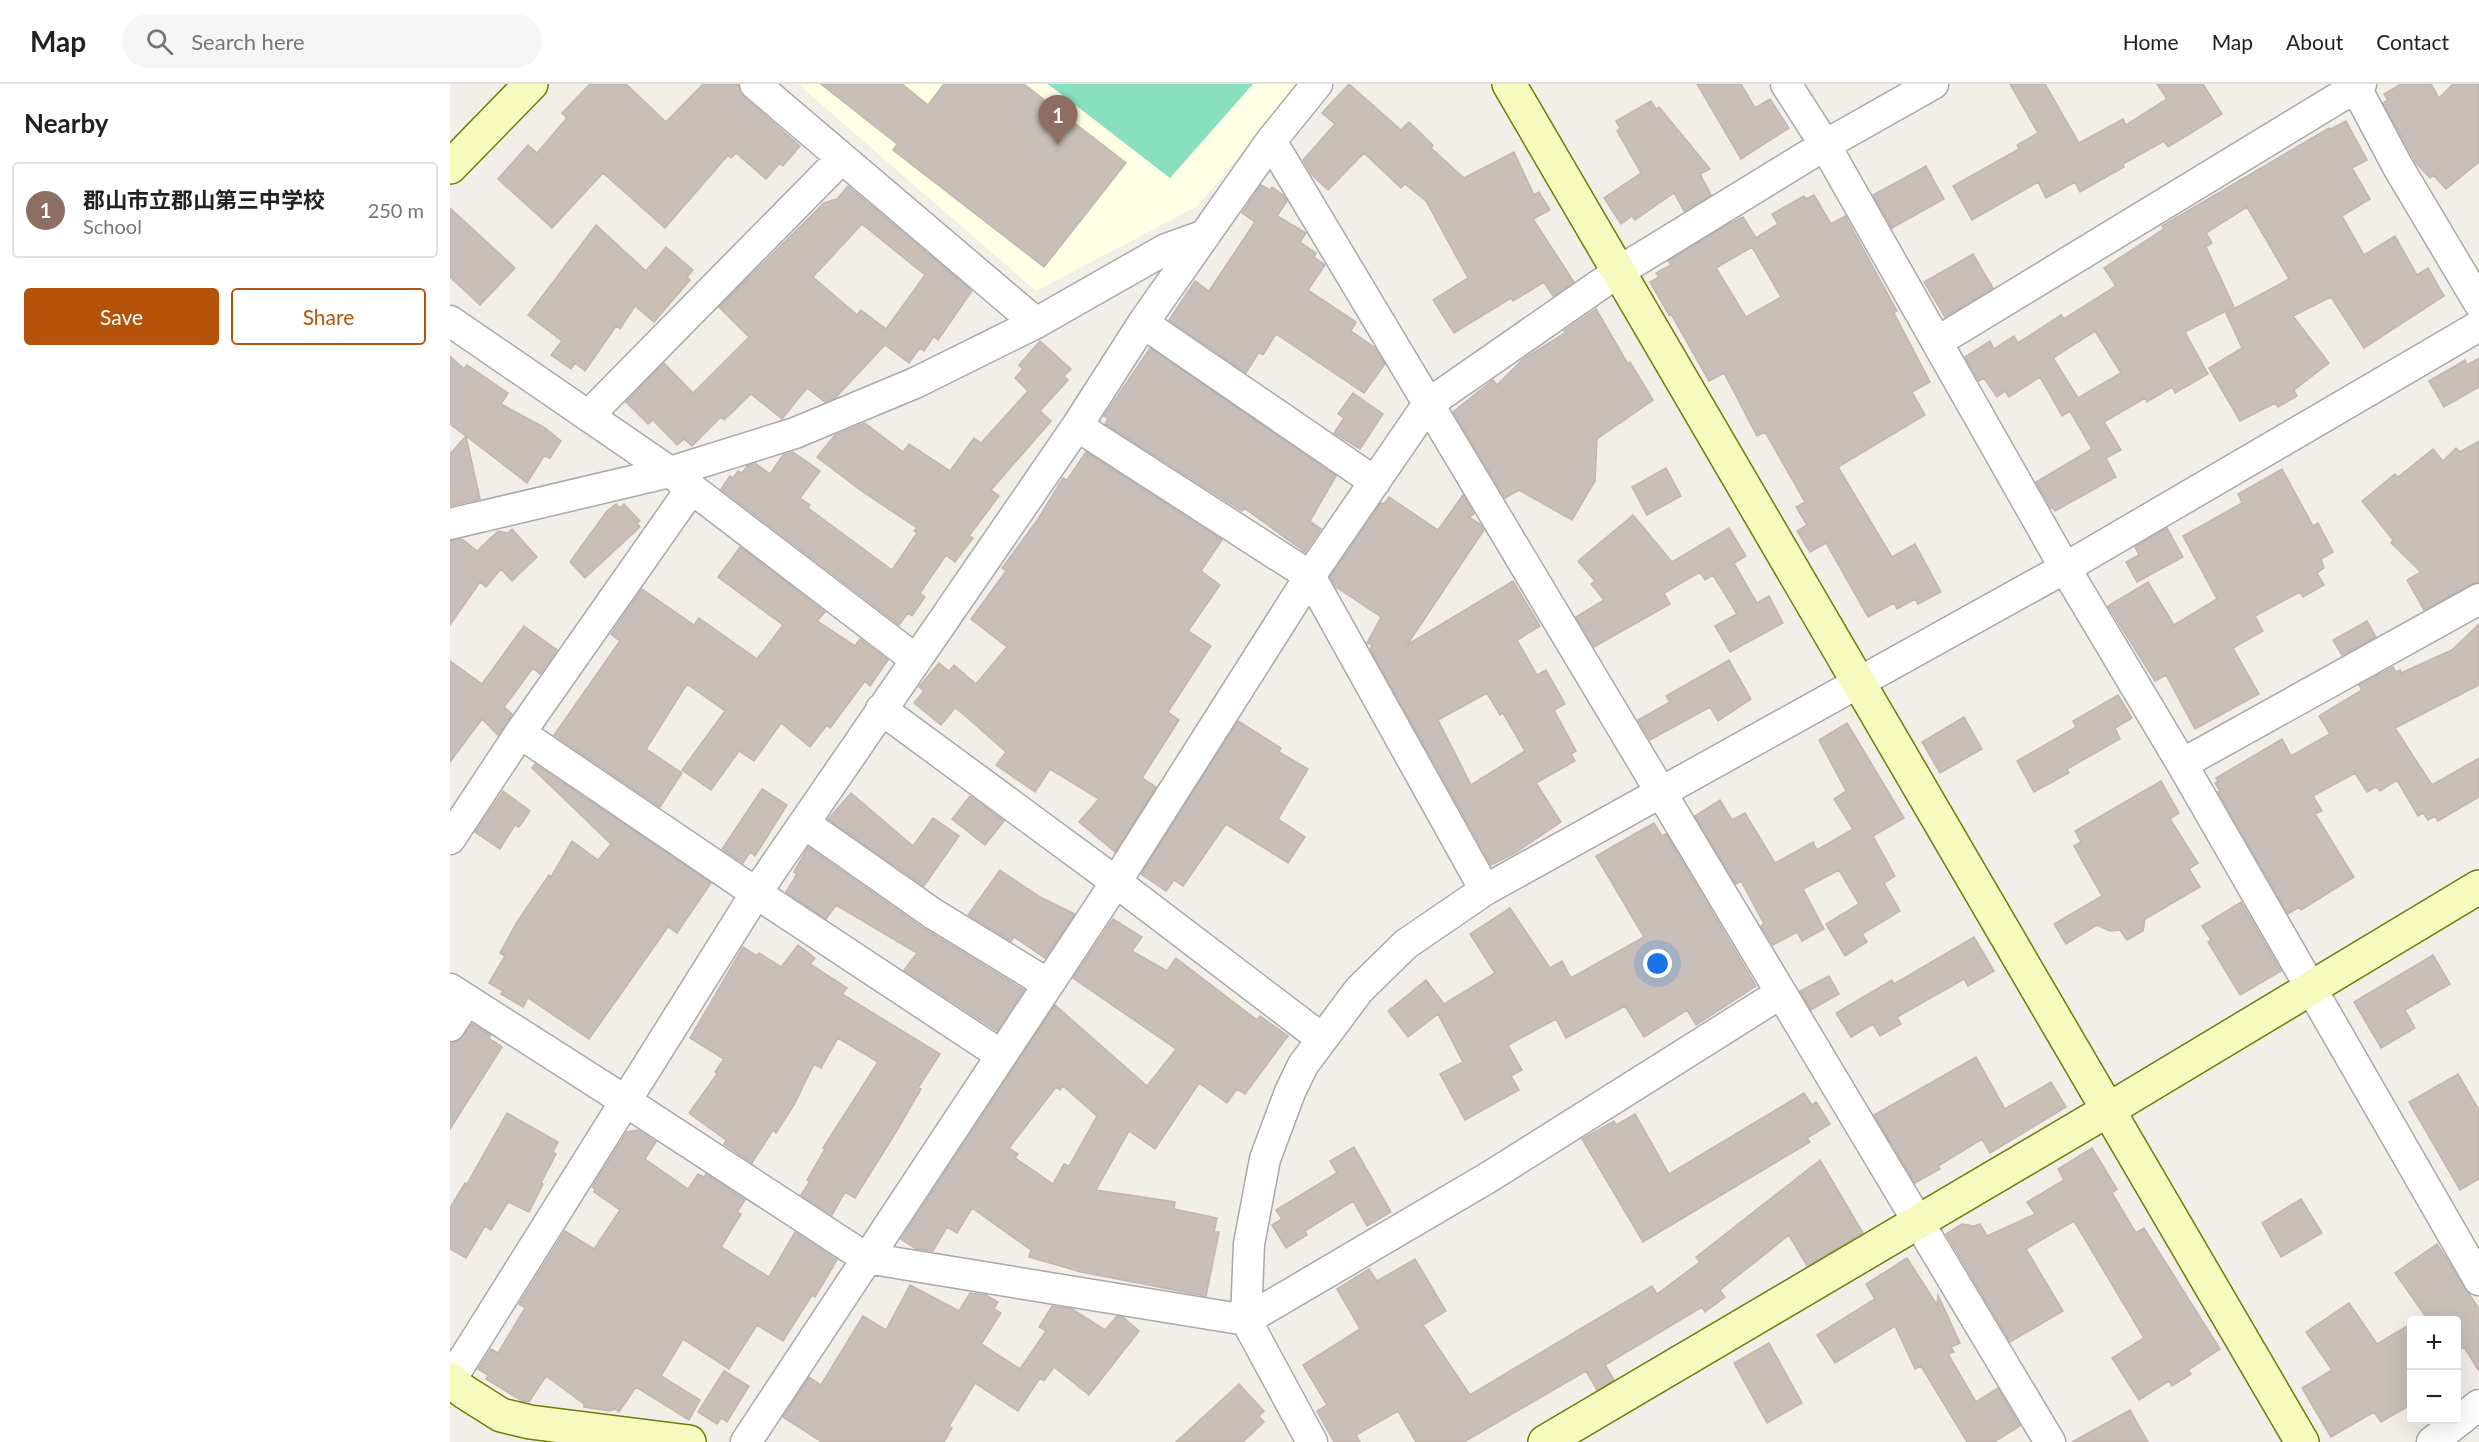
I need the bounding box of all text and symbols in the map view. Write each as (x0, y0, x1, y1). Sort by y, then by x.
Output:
search box (122, 14, 542, 68)
text: Map (30, 24, 86, 58)
icon: search (143, 25, 176, 58)
text: Search here (191, 28, 305, 55)
text: Home (2123, 29, 2179, 54)
text: Map (2212, 29, 2253, 54)
text: About (2286, 29, 2343, 54)
text: Contact (2376, 29, 2449, 54)
pin: 1 (1038, 95, 1078, 145)
text: Nearby (24, 107, 109, 139)
text: 郡山市立郡山第三中学校 (83, 186, 325, 213)
text: 1 (40, 198, 51, 222)
text: 250 m (368, 198, 424, 222)
text: School (83, 214, 142, 238)
button: Save (24, 288, 219, 345)
button: Share (231, 288, 426, 345)
your location (1643, 949, 1672, 978)
map controls (2407, 1316, 2461, 1424)
button: + (2407, 1316, 2461, 1370)
button: − (2407, 1370, 2461, 1424)

